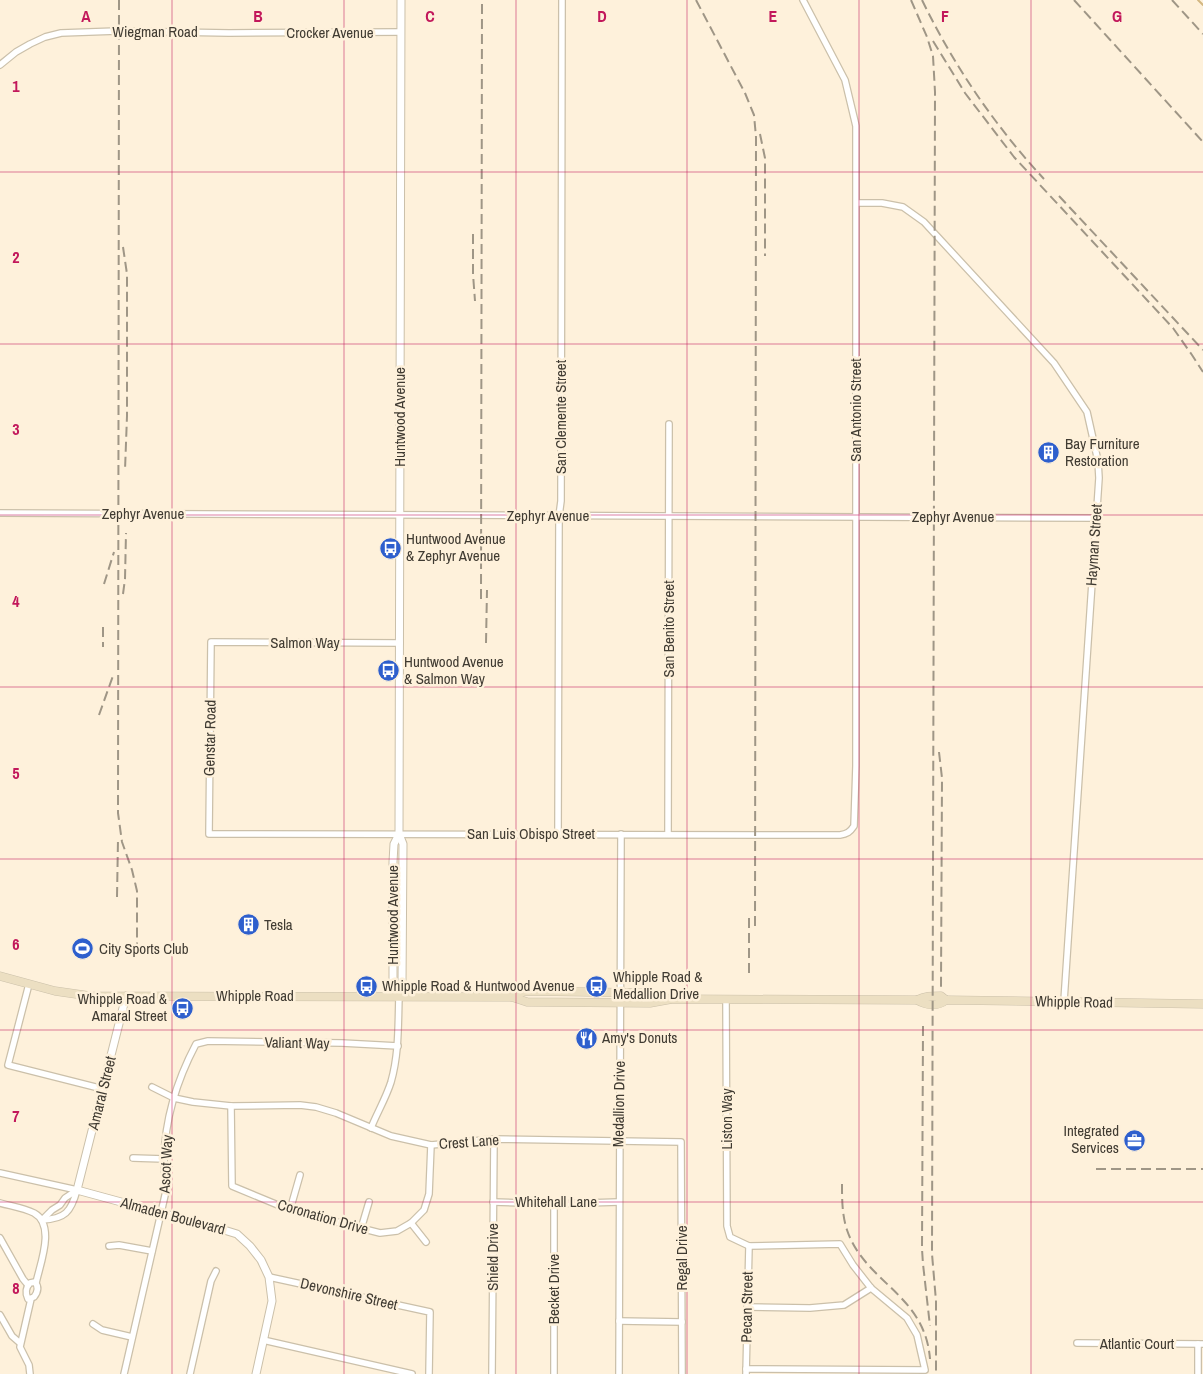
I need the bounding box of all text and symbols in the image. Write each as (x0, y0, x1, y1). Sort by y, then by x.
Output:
text: A (81, 5, 91, 27)
text: B (253, 5, 263, 27)
text: C (425, 5, 435, 27)
text: D (597, 5, 607, 27)
text: E (769, 5, 778, 27)
text: F (941, 5, 949, 27)
text: G (1112, 5, 1122, 27)
street label: Wiegman Road (112, 21, 198, 42)
street label: Crocker Avenue (286, 22, 374, 43)
text: 1 (12, 75, 20, 97)
text: 2 (12, 246, 20, 268)
street label: San Antonio Street (845, 358, 866, 462)
street label: San Clemente Street (550, 359, 571, 474)
street label: Huntwood Avenue (389, 367, 410, 467)
text: 3 (12, 418, 20, 440)
place label: Bay Furniture Restoration (1065, 433, 1140, 471)
building icon: Bay Furniture Restoration (1037, 441, 1061, 465)
street label: Zephyr Avenue (102, 503, 184, 524)
street label: Hayman Street (1080, 503, 1107, 587)
street label: Zephyr Avenue (507, 505, 589, 526)
street label: Zephyr Avenue (912, 506, 994, 527)
place label: Huntwood Avenue & Zephyr Avenue (406, 528, 506, 566)
bus stop icon: Huntwood Avenue & Zephyr Avenue (378, 536, 402, 560)
street label: San Benito Street (658, 580, 679, 678)
text: 4 (12, 590, 20, 612)
street label: Salmon Way (270, 632, 340, 653)
place label: Huntwood Avenue & Salmon Way (404, 651, 504, 689)
bus stop icon: Huntwood Avenue & Salmon Way (376, 659, 400, 683)
street label: Genstar Road (198, 700, 221, 776)
text: 5 (12, 762, 20, 784)
street label: San Luis Obispo Street (467, 823, 596, 844)
street label: Huntwood Avenue (382, 865, 403, 965)
building icon: Tesla (236, 913, 260, 937)
place label: Tesla (264, 914, 293, 935)
text: 6 (12, 933, 20, 955)
sports icon: City Sports Club (71, 937, 95, 961)
place label: City Sports Club (99, 938, 189, 959)
place label: Whipple Road & Medallion Drive (613, 966, 703, 1004)
bus stop icon: Whipple Road & Huntwood Avenue (354, 974, 378, 998)
bus stop icon: Whipple Road & Medallion Drive (585, 974, 609, 998)
place label: Whipple Road & Huntwood Avenue (382, 975, 575, 996)
street label: Whipple Road (216, 985, 294, 1006)
place label: Whipple Road & Amaral Street (77, 988, 168, 1026)
street label: Whipple Road (1035, 990, 1113, 1013)
bus stop icon: Whipple Road & Amaral Street (171, 996, 195, 1020)
restaurant icon: Amy's Donuts (574, 1026, 598, 1050)
place label: Amy's Donuts (601, 1027, 678, 1048)
street label: Valiant Way (264, 1031, 331, 1054)
street label: Amaral Street (82, 1053, 121, 1133)
street label: Medallion Drive (607, 1061, 630, 1147)
street label: Liston Way (716, 1088, 737, 1150)
text: 7 (12, 1105, 20, 1127)
place label: Integrated Services (1064, 1120, 1119, 1158)
office icon: Integrated Services (1123, 1128, 1147, 1152)
street label: Crest Lane (438, 1129, 500, 1154)
street label: Ascot Way (153, 1133, 178, 1195)
street label: Almaden Boulevard (118, 1191, 228, 1240)
street label: Whitehall Lane (515, 1191, 597, 1212)
street label: Coronation Drive (275, 1194, 371, 1240)
street label: Shield Drive (482, 1223, 503, 1291)
street label: Regal Drive (671, 1225, 692, 1290)
street label: Becket Drive (543, 1254, 564, 1324)
street label: Pecan Street (735, 1271, 758, 1343)
street label: Devonshire Street (298, 1272, 400, 1315)
text: 8 (12, 1277, 20, 1299)
street label: Atlantic Court (1099, 1333, 1175, 1354)

